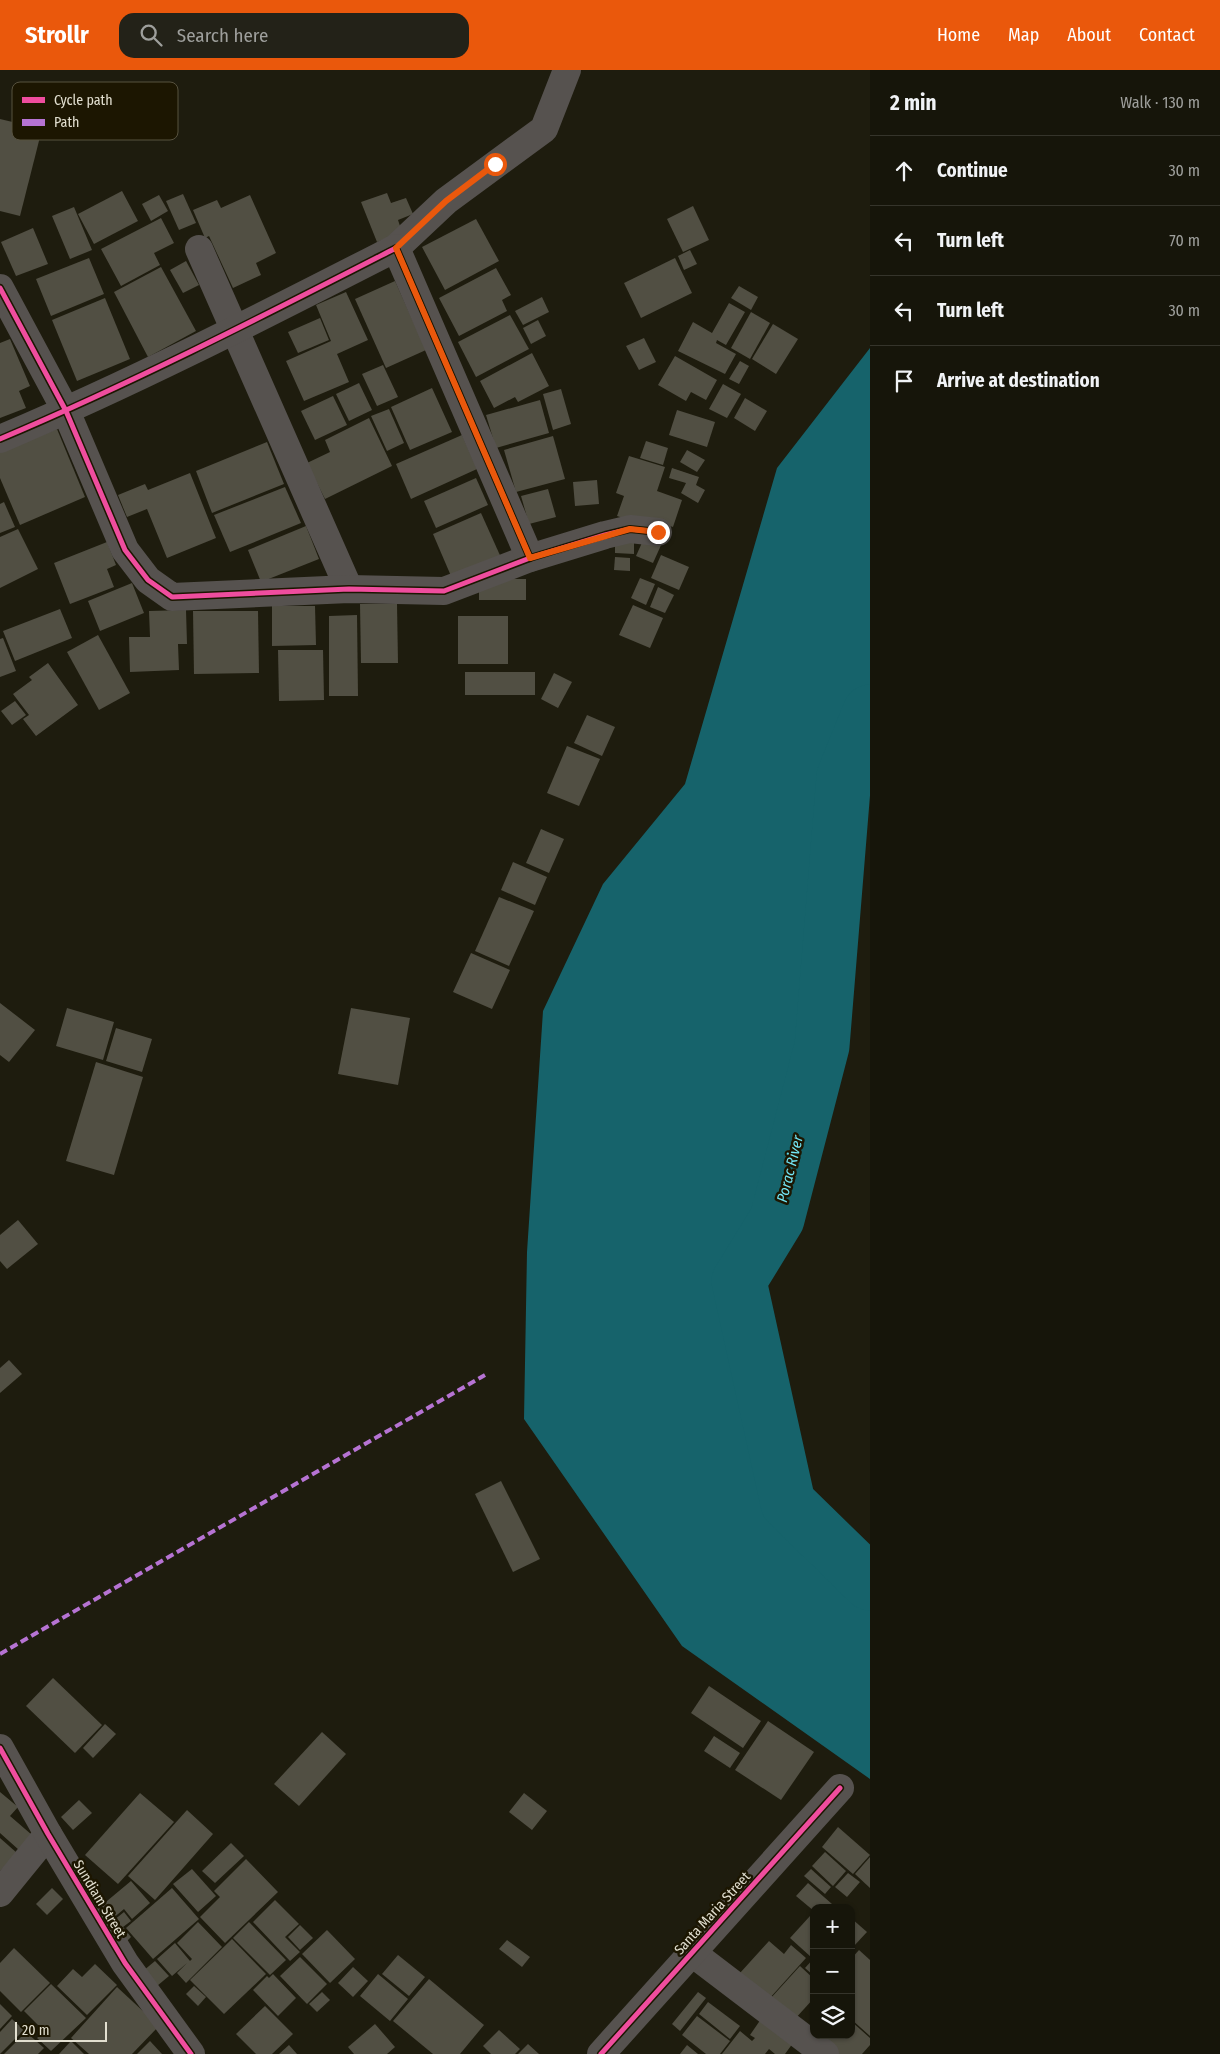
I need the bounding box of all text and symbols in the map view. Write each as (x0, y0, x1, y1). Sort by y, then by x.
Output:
search box (119, 13, 469, 58)
text: Strollr (25, 21, 89, 49)
icon: search (137, 21, 165, 49)
text: Search here (177, 24, 268, 47)
text: Home (937, 24, 980, 46)
text: Map (1008, 24, 1039, 46)
text: About (1067, 24, 1111, 46)
text: Contact (1139, 24, 1195, 46)
legend (12, 82, 178, 140)
text: 2 min (890, 90, 937, 116)
text: Cycle path (54, 92, 113, 109)
text: Walk · 130 m (1120, 93, 1200, 112)
text: Path (54, 114, 79, 131)
route start (484, 153, 507, 176)
icon: ahead (890, 157, 918, 185)
text: Continue (937, 159, 1008, 182)
text: 30 m (1168, 161, 1200, 180)
icon: left (890, 227, 918, 255)
text: Turn left (937, 229, 1004, 252)
text: 70 m (1169, 231, 1200, 250)
icon: left (890, 297, 918, 325)
text: Turn left (937, 299, 1004, 322)
text: 30 m (1168, 301, 1200, 320)
icon: arrive (890, 367, 918, 395)
text: Arrive at destination (937, 369, 1100, 392)
route end (647, 521, 670, 544)
water label: Porac River (773, 1133, 807, 1204)
street label: Sundiam Street (70, 1857, 130, 1942)
street label: Santa Maria Street (671, 1868, 754, 1958)
map controls (810, 1904, 855, 2039)
button: + (810, 1904, 855, 1949)
button: − (810, 1949, 855, 1994)
button: layers (810, 1994, 855, 2039)
scale bar (15, 2019, 108, 2042)
text: 20 m (22, 2022, 50, 2039)

